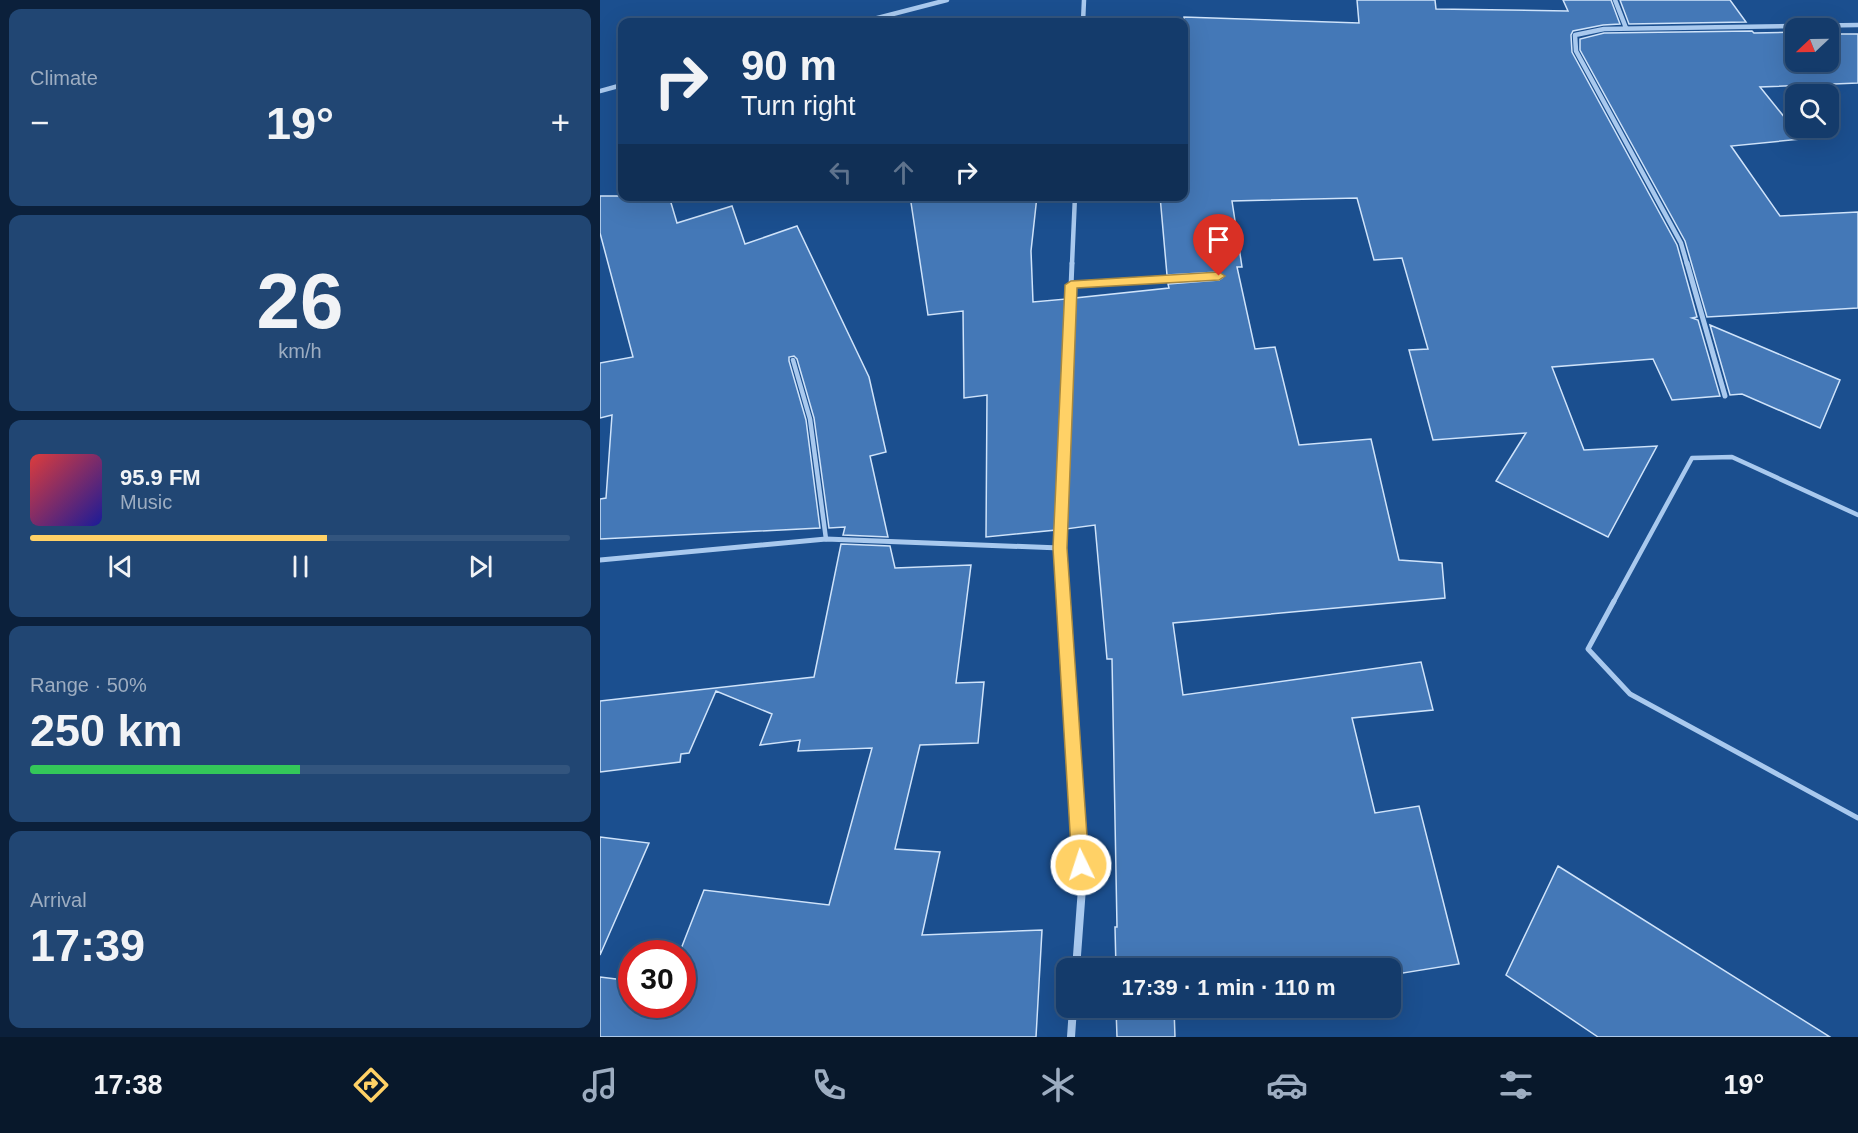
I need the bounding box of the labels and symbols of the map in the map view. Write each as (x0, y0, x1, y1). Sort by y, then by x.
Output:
north arrow (1785, 18, 1839, 72)
pin (1193, 214, 1244, 276)
position arrow (1049, 833, 1113, 897)
speed limit sign: 30 (618, 940, 696, 1018)

